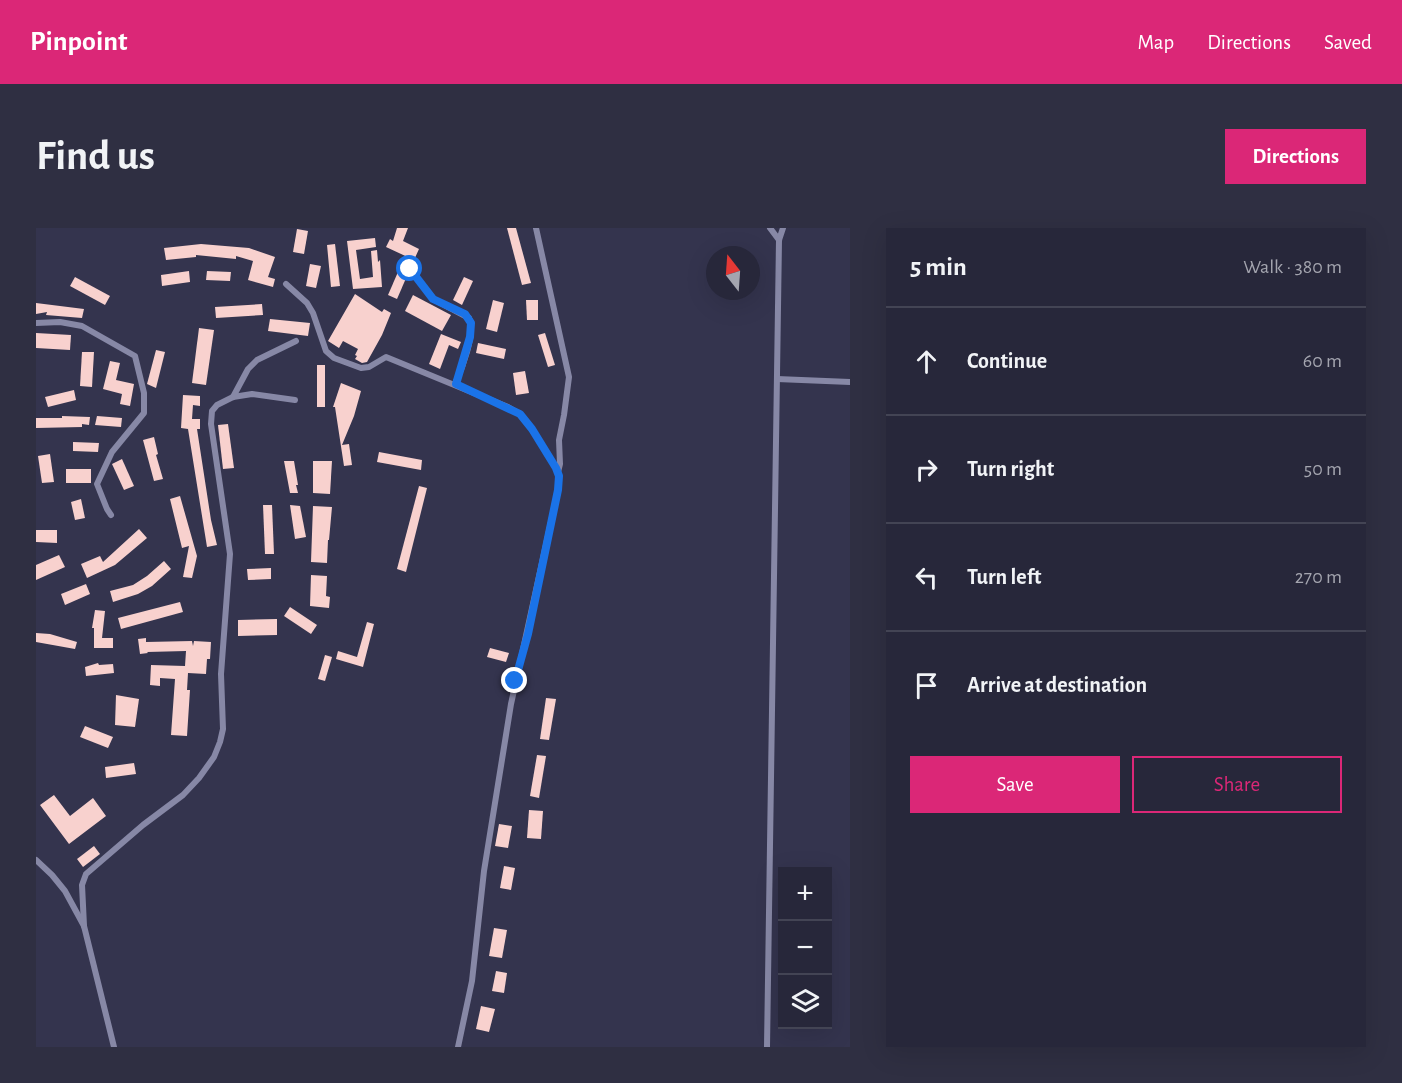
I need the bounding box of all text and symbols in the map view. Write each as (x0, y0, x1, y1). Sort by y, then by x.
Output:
text: Pinpoint (30, 28, 128, 56)
text: Map (1138, 32, 1174, 53)
text: Directions (1207, 32, 1291, 53)
text: Saved (1324, 32, 1372, 53)
button: Directions (1225, 129, 1366, 184)
text: Find us (36, 135, 155, 177)
north arrow (706, 246, 760, 300)
text: 5 min (910, 254, 967, 280)
route start (396, 255, 422, 281)
text: Walk · 380 m (1243, 257, 1342, 277)
icon: ahead (910, 345, 943, 378)
text: Continue (967, 350, 1047, 372)
text: 60 m (1303, 351, 1342, 371)
icon: right (910, 453, 943, 486)
text: Turn right (967, 458, 1054, 480)
text: 50 m (1304, 459, 1342, 479)
icon: left (910, 561, 943, 594)
text: Turn left (967, 566, 1041, 588)
text: 270 m (1295, 567, 1342, 587)
route end (501, 667, 527, 693)
icon: arrive (910, 669, 943, 702)
text: Arrive at destination (967, 674, 1147, 696)
button: Save (910, 756, 1120, 813)
button: Share (1132, 756, 1342, 813)
map controls (778, 867, 832, 1029)
button: + (778, 867, 832, 921)
button: − (778, 921, 832, 975)
button: layers (778, 975, 832, 1029)

